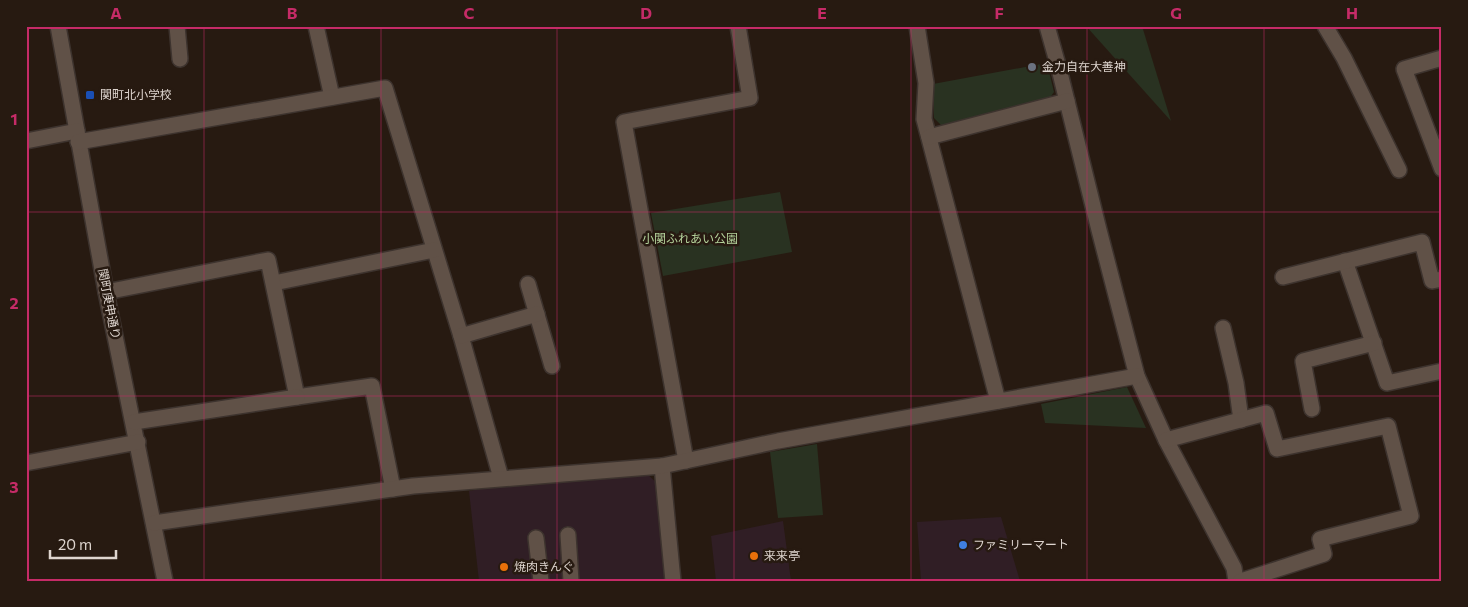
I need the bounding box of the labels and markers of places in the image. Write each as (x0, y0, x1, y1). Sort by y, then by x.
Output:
place label: 金力自在大善神 (1042, 59, 1126, 73)
marker: 金力自在大善神 (1026, 61, 1038, 73)
place label: 関町北小学校 (100, 87, 172, 101)
marker: 関町北小学校 (84, 89, 96, 101)
place label: ファミリーマート (973, 537, 1069, 551)
marker: ファミリーマート (957, 539, 969, 551)
place label: 来来亭 (764, 548, 800, 562)
marker: 来来亭 (748, 550, 760, 562)
place label: 焼肉きんぐ (514, 559, 574, 573)
marker: 焼肉きんぐ (498, 561, 510, 573)

